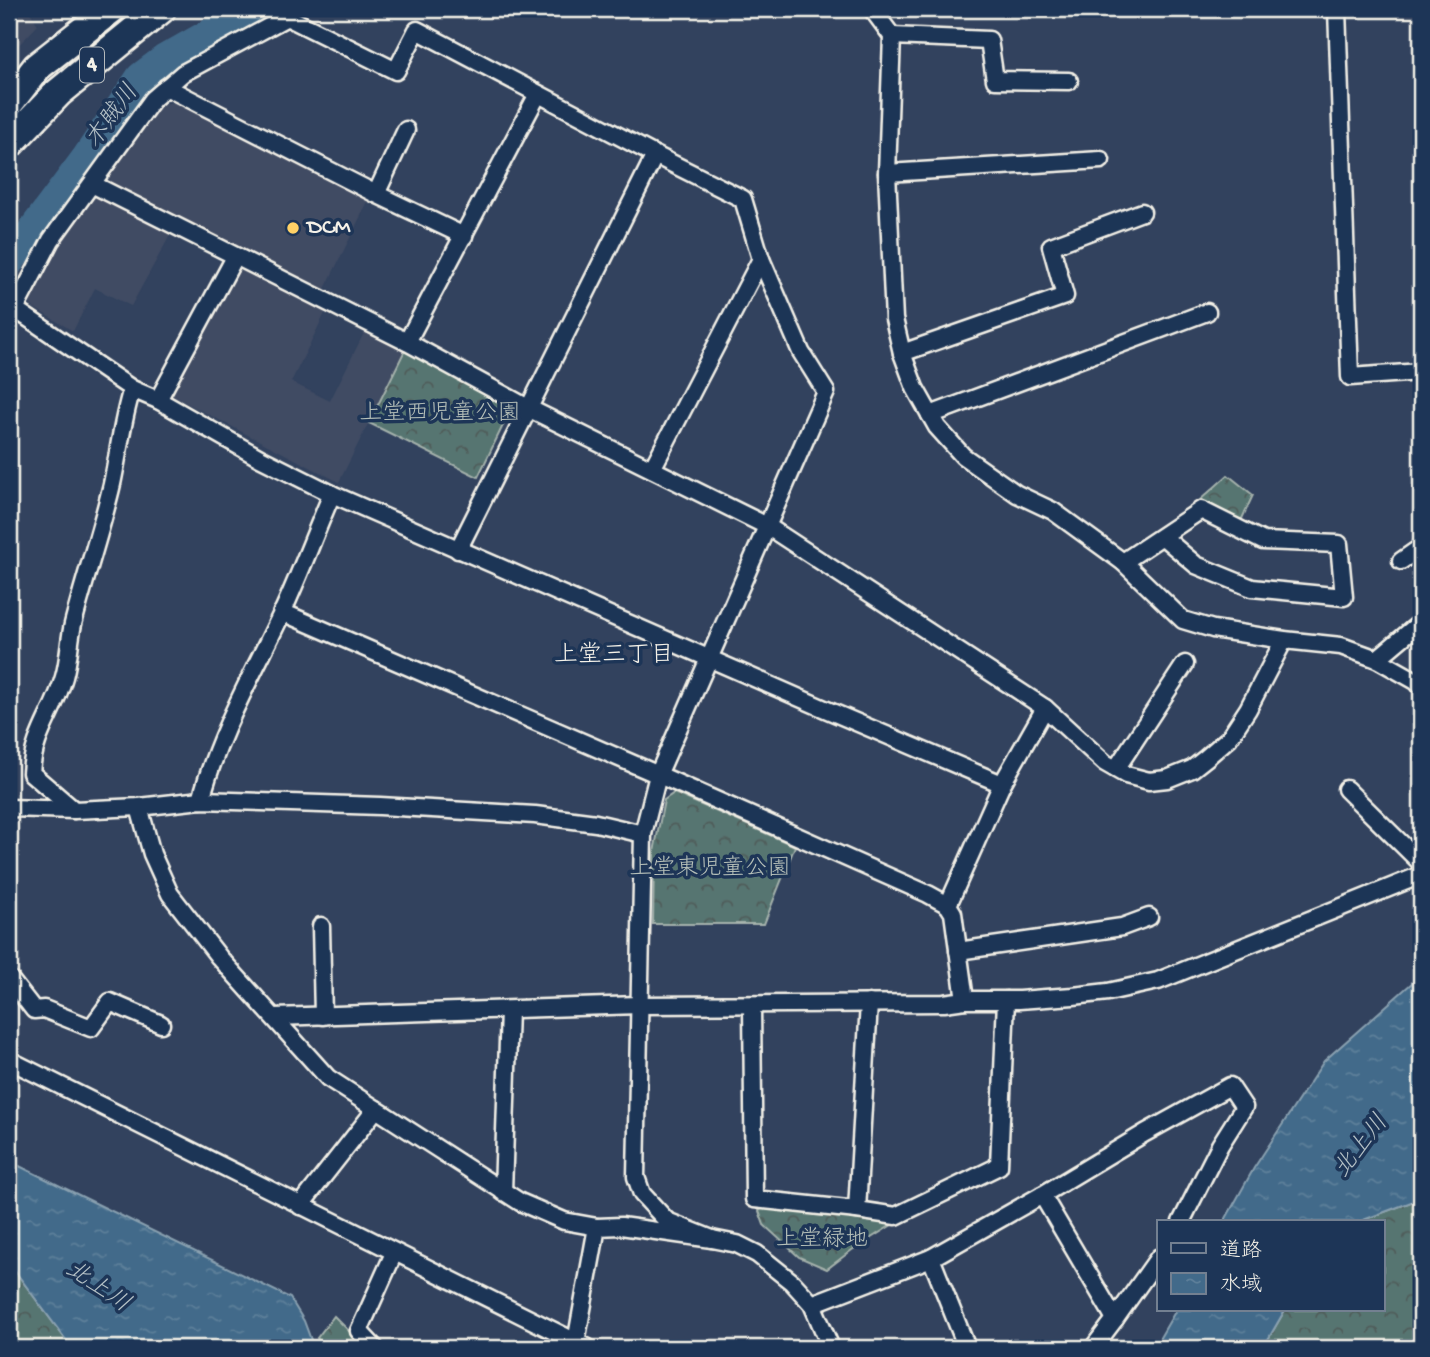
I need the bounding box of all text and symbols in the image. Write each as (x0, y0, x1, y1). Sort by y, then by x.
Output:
road number: 4 (80, 48, 104, 82)
water label: 木賊川 (79, 79, 146, 155)
place label: DCM (305, 215, 351, 242)
marker: DCM (285, 220, 301, 236)
park label: 上堂西児童公園 (360, 400, 521, 428)
district label: 上堂三丁目 (554, 641, 674, 671)
park label: 上堂東児童公園 (630, 855, 791, 883)
water label: 北上川 (1328, 1110, 1396, 1184)
legend (1157, 1220, 1384, 1312)
park label: 上堂緑地 (776, 1226, 868, 1254)
text: 道路 (1220, 1239, 1262, 1265)
water label: 北上川 (59, 1256, 135, 1320)
text: 水域 (1220, 1273, 1262, 1299)

